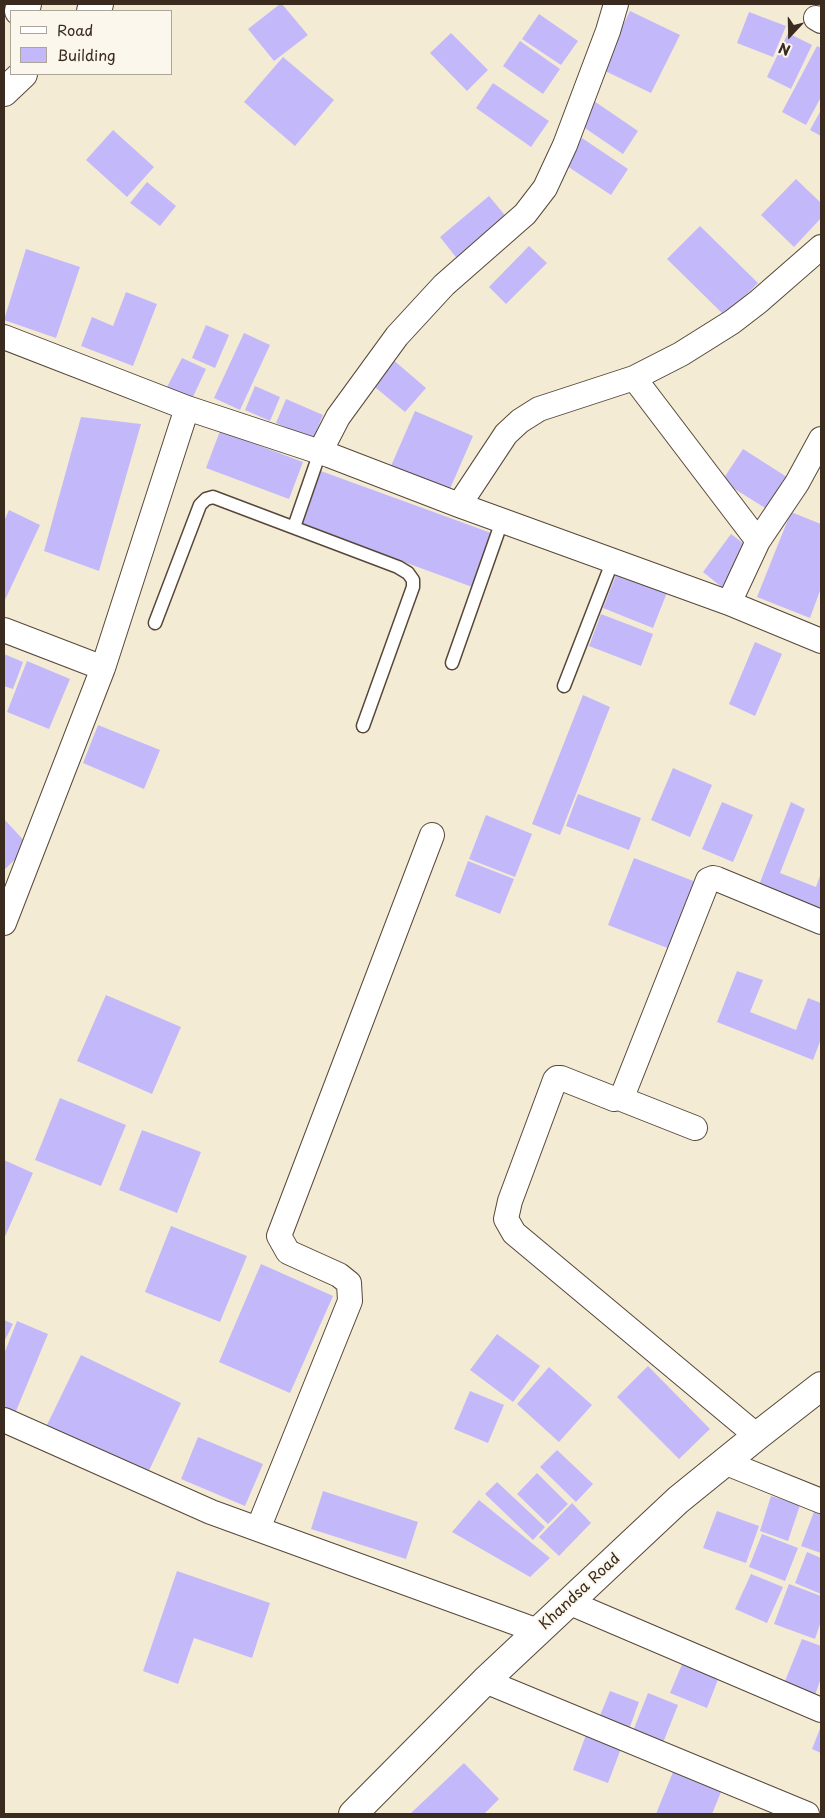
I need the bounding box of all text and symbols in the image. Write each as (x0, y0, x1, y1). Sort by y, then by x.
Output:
legend (10, 10, 172, 75)
north arrow (765, 10, 815, 60)
text: Road (57, 18, 93, 41)
text: N (776, 38, 793, 61)
text: Building (57, 43, 116, 66)
street label: Khandsa Road (536, 1550, 624, 1634)

